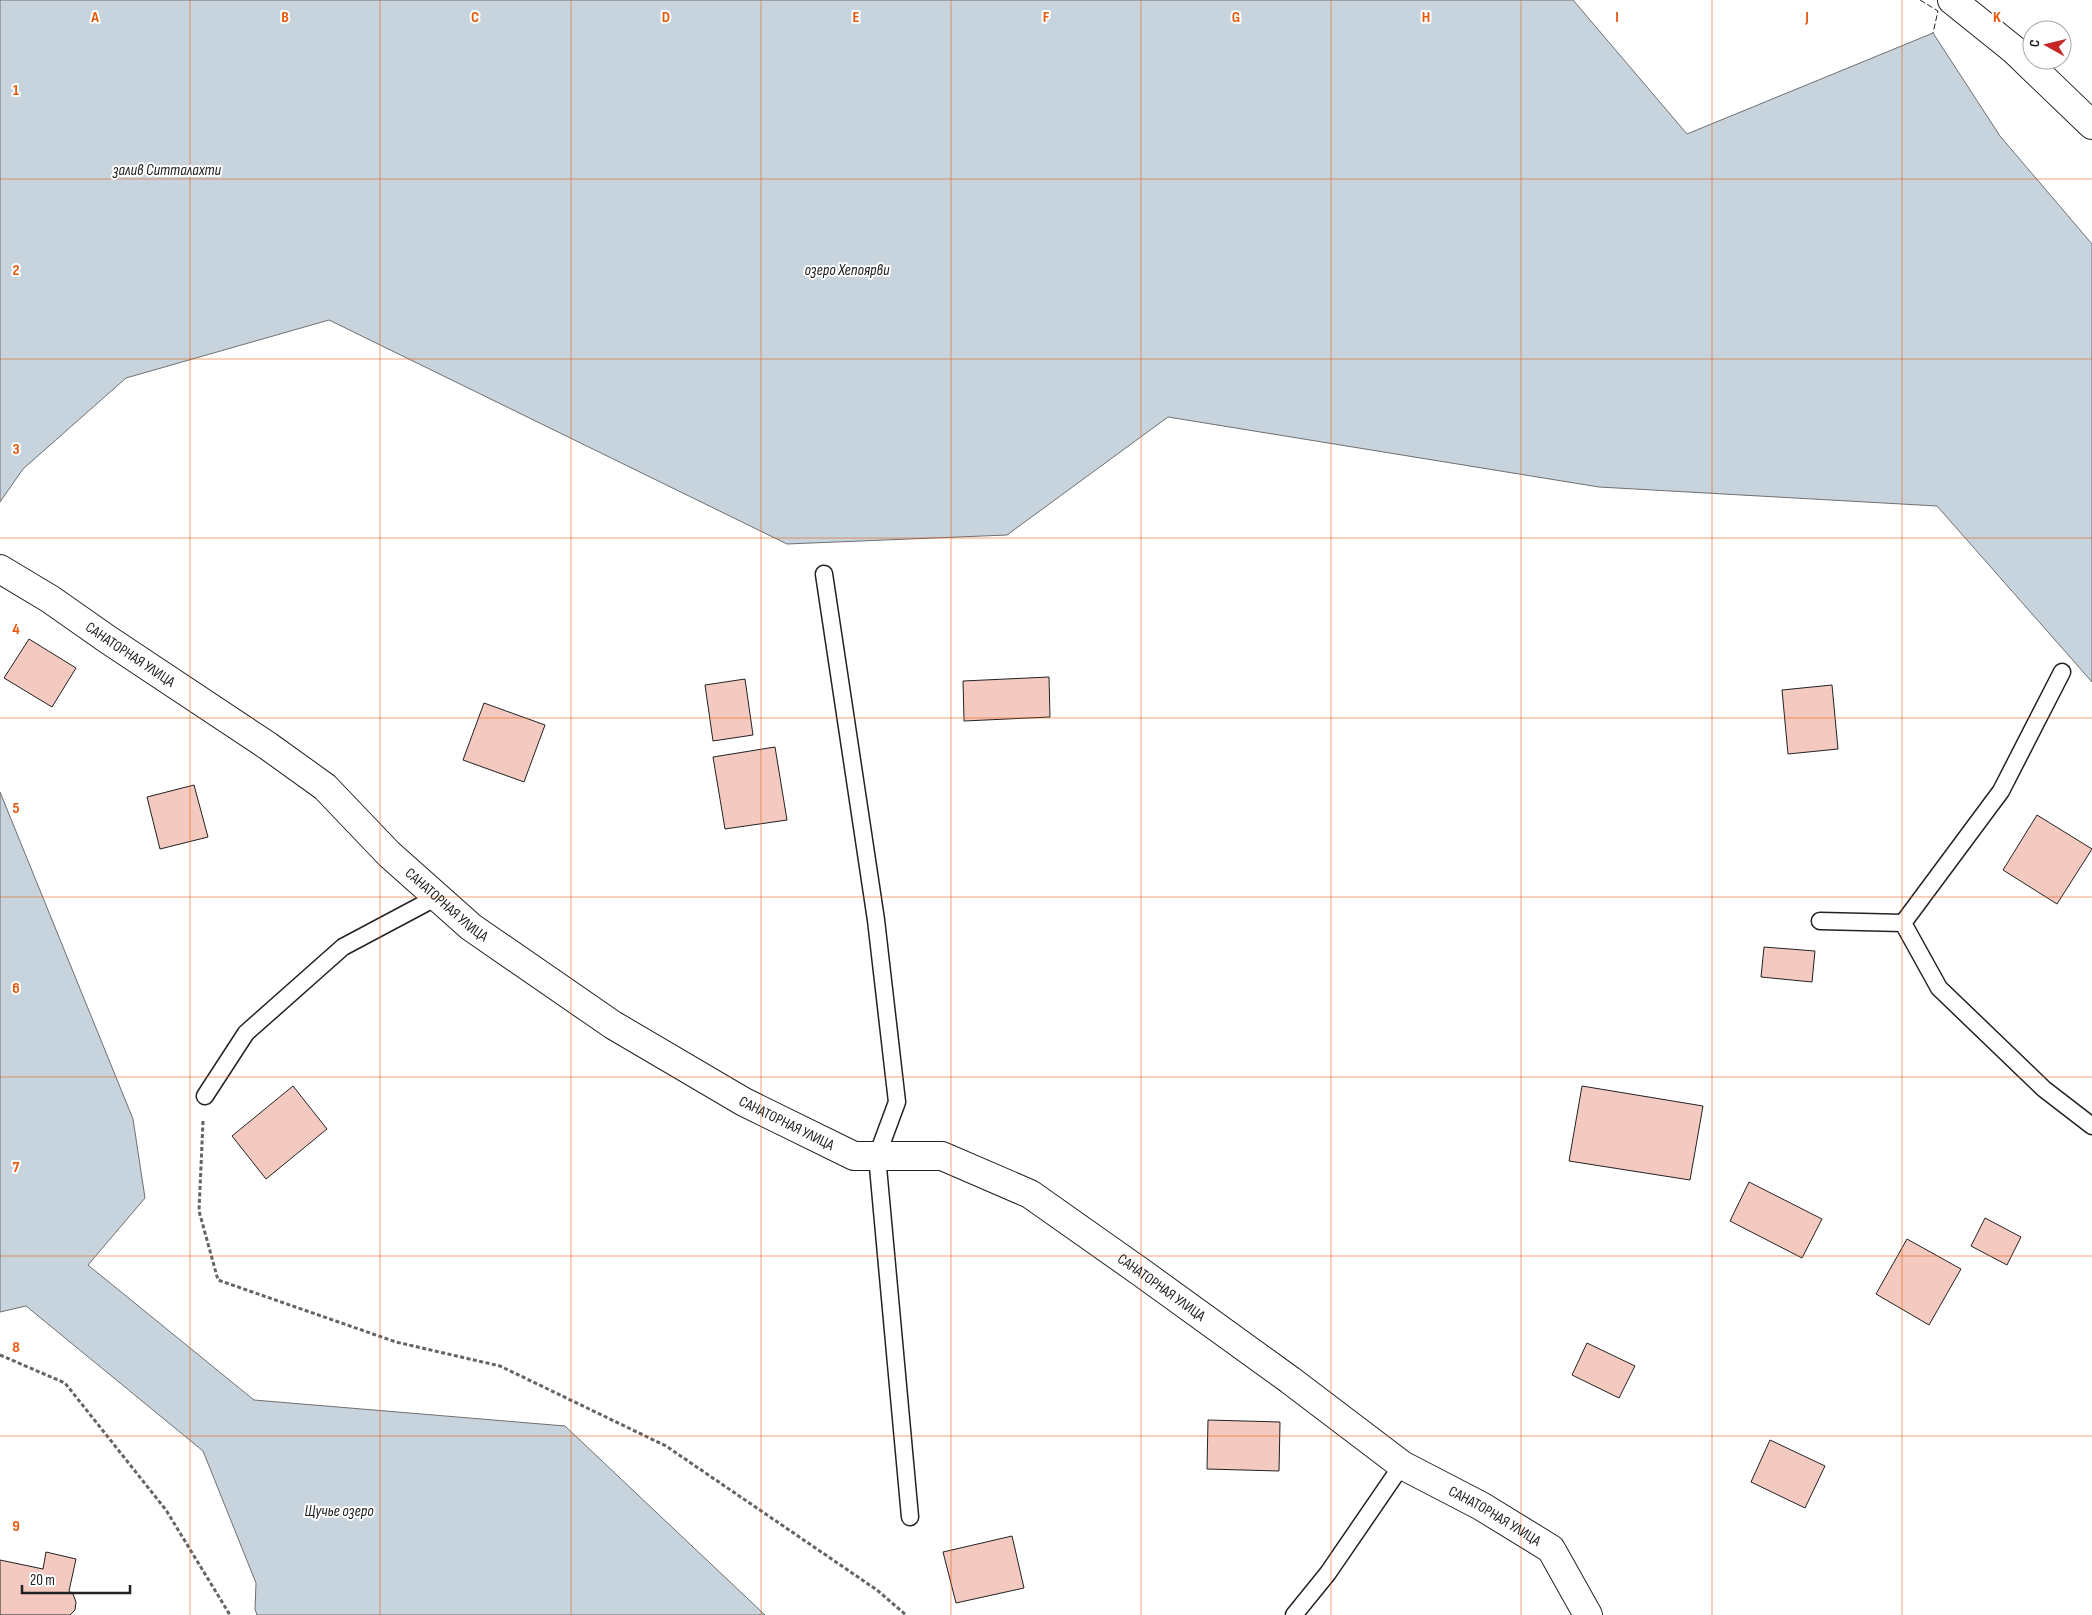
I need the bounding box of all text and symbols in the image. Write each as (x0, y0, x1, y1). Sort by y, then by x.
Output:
text: A (90, 8, 99, 27)
text: B (281, 8, 289, 27)
text: C (471, 8, 479, 27)
text: D (662, 8, 670, 27)
text: E (853, 8, 860, 27)
text: F (1043, 8, 1050, 27)
text: G (1232, 8, 1240, 27)
text: H (1422, 8, 1430, 27)
text: I (1615, 8, 1619, 27)
text: J (1804, 8, 1809, 27)
text: K (1993, 8, 2001, 27)
north arrow (2022, 20, 2072, 70)
text: С (2026, 39, 2044, 48)
text: 1 (13, 81, 20, 100)
water label: залив Ситталахти (112, 161, 222, 180)
text: 2 (12, 261, 20, 280)
water label: озеро Хепоярви (804, 261, 890, 280)
text: 3 (12, 440, 20, 459)
street label: САНАТОРНАЯ УЛИЦА (82, 618, 179, 692)
text: 4 (12, 620, 20, 639)
text: 5 (12, 799, 20, 818)
street label: САНАТОРНАЯ УЛИЦА (401, 863, 493, 946)
text: 6 (12, 979, 20, 998)
street label: САНАТОРНАЯ УЛИЦА (735, 1092, 838, 1155)
text: 7 (13, 1158, 20, 1177)
street label: САНАТОРНАЯ УЛИЦА (1114, 1249, 1210, 1326)
text: 8 (12, 1338, 20, 1357)
street label: САНАТОРНАЯ УЛИЦА (1446, 1481, 1545, 1550)
water label: Щучье озеро (304, 1502, 374, 1521)
text: 9 (12, 1517, 20, 1536)
scale bar (22, 1562, 130, 1594)
text: 20 m (30, 1571, 55, 1590)

